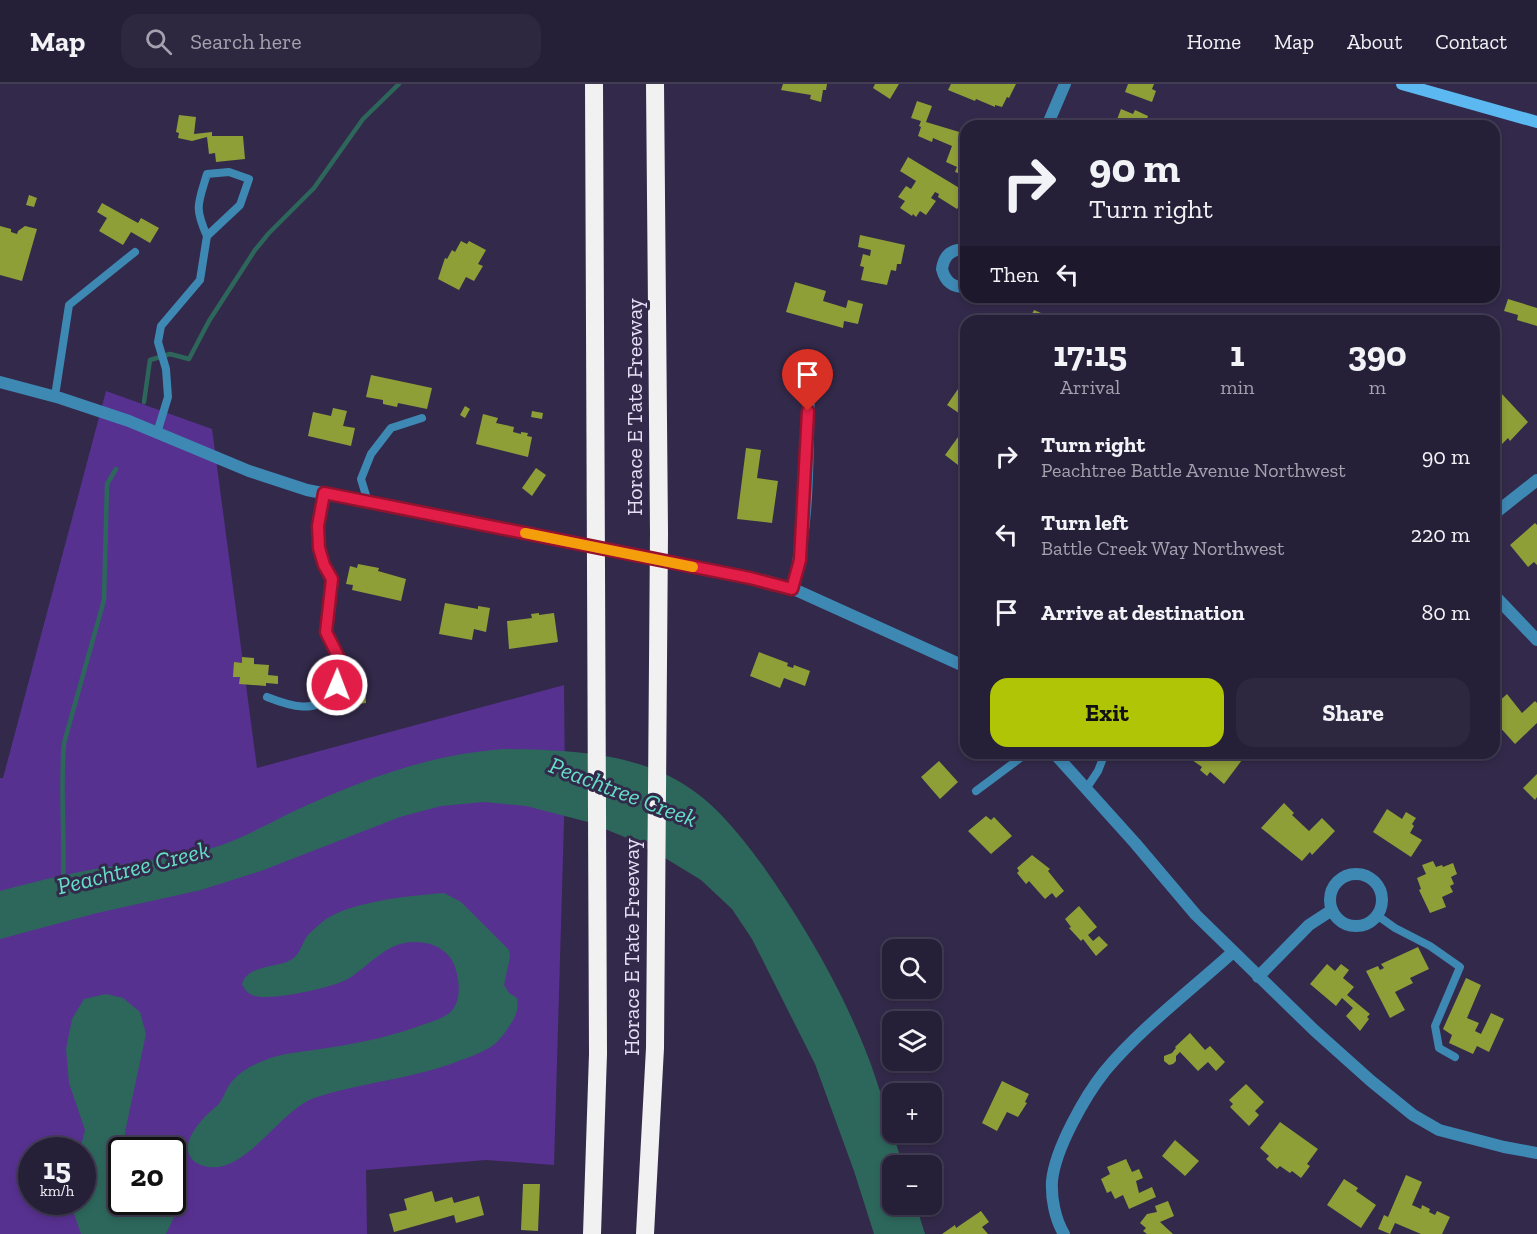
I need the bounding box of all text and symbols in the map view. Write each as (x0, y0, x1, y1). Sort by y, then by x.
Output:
search box (121, 14, 541, 68)
text: Map (30, 25, 85, 58)
icon: search (142, 25, 175, 58)
text: Search here (190, 28, 302, 55)
text: Home (1187, 29, 1241, 54)
text: Map (1274, 29, 1314, 54)
text: About (1347, 29, 1402, 54)
text: Contact (1435, 29, 1507, 54)
text: 90 m (1089, 142, 1180, 193)
icon: right (990, 144, 1068, 222)
text: Turn right (1089, 193, 1213, 225)
icon: left (1051, 258, 1084, 291)
text: Then (990, 261, 1039, 288)
street label: Horace E Tate Freeway (621, 297, 648, 516)
text: 17:15 (1053, 332, 1127, 375)
text: 1 (1230, 332, 1245, 375)
text: 390 (1348, 332, 1407, 375)
pin (782, 349, 833, 411)
icon: arrive (791, 358, 824, 391)
text: Arrival (1060, 375, 1120, 399)
text: min (1220, 375, 1255, 399)
text: m (1369, 375, 1386, 399)
text: Turn right (1041, 431, 1145, 458)
icon: right (990, 440, 1023, 473)
text: 90 m (1422, 443, 1470, 470)
text: Peachtree Battle Avenue Northwest (1041, 458, 1346, 482)
text: Turn left (1041, 509, 1128, 536)
icon: left (990, 518, 1023, 551)
text: 220 m (1411, 521, 1470, 548)
text: Battle Creek Way Northwest (1041, 536, 1284, 560)
icon: arrive (990, 596, 1023, 629)
text: Arrive at destination (1041, 599, 1244, 626)
text: 80 m (1422, 599, 1470, 626)
position arrow (305, 653, 369, 717)
button: Exit (990, 678, 1224, 747)
button: Share (1236, 678, 1470, 747)
water label: Peachtree Creek (545, 750, 701, 833)
water label: Peachtree Creek (54, 835, 212, 900)
street label: Horace E Tate Freeway (618, 837, 645, 1056)
map controls (882, 939, 942, 1215)
button: search (882, 939, 942, 999)
button: layers (882, 1011, 942, 1071)
button: + (882, 1083, 942, 1143)
speed limit sign: 20 (108, 1137, 186, 1215)
text: 15 (43, 1151, 71, 1187)
button: − (882, 1155, 942, 1215)
text: km/h (40, 1182, 74, 1200)

